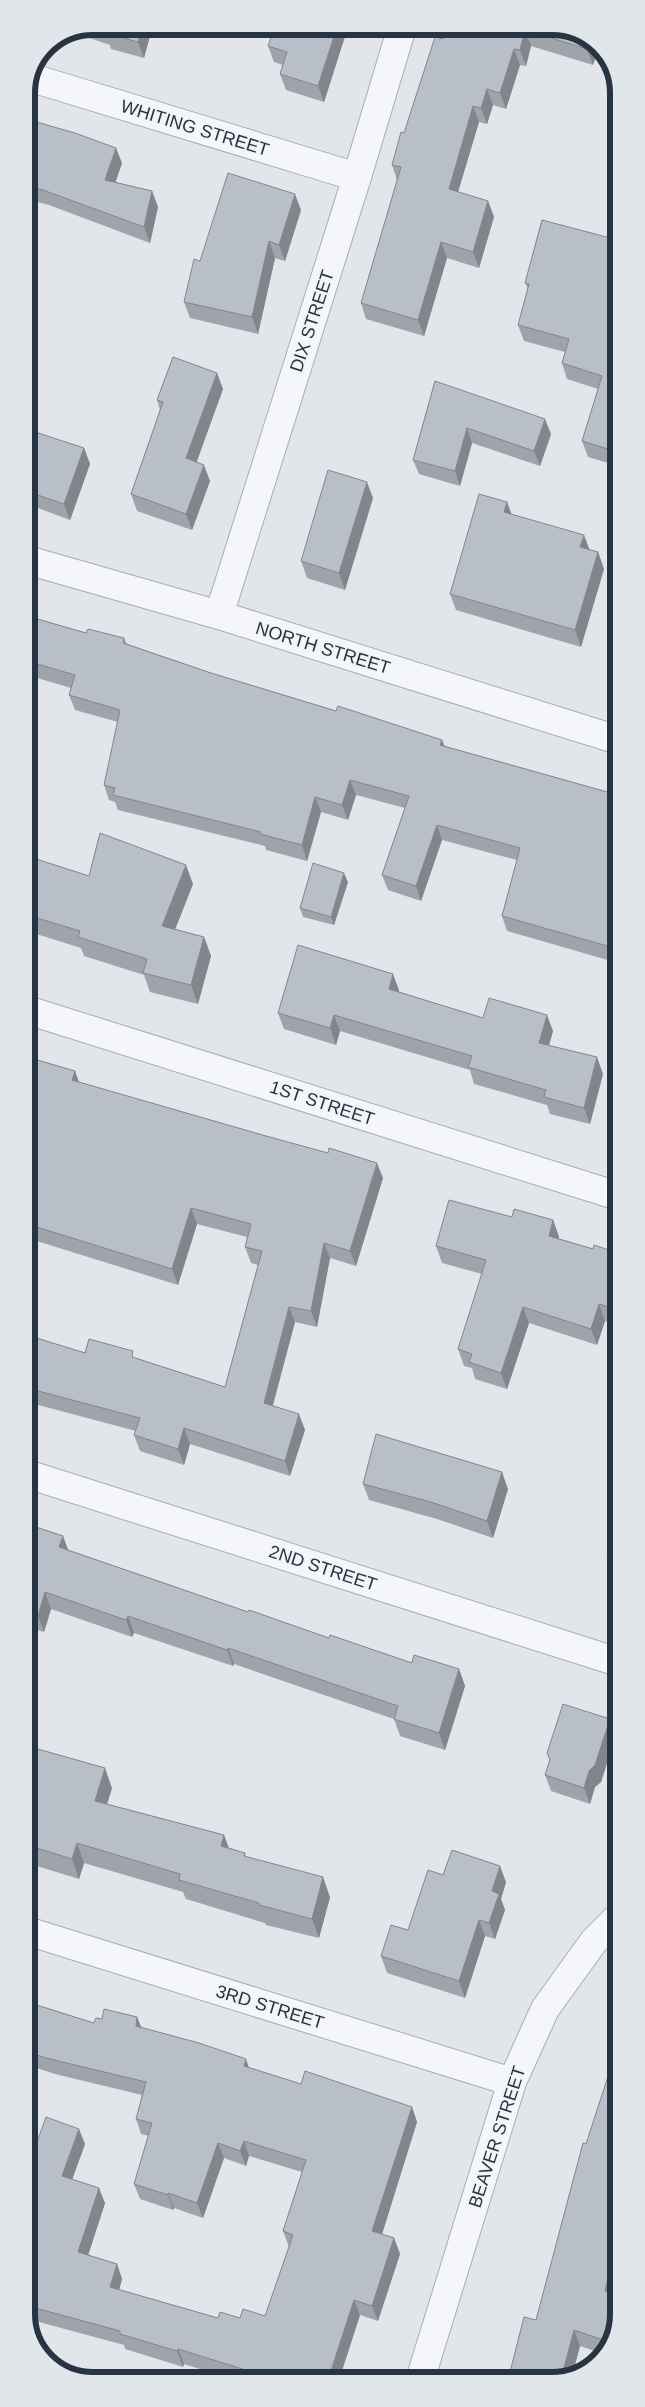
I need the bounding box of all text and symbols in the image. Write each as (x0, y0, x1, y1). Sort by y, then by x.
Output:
street label: WHITING STREET (118, 96, 272, 160)
street label: DIX STREET (286, 267, 338, 375)
street label: NORTH STREET (253, 618, 393, 678)
street label: 1ST STREET (267, 1077, 377, 1129)
street label: 2ND STREET (267, 1541, 379, 1595)
street label: 3RD STREET (214, 1981, 326, 2033)
street label: BEAVER STREET (465, 2064, 529, 2210)

